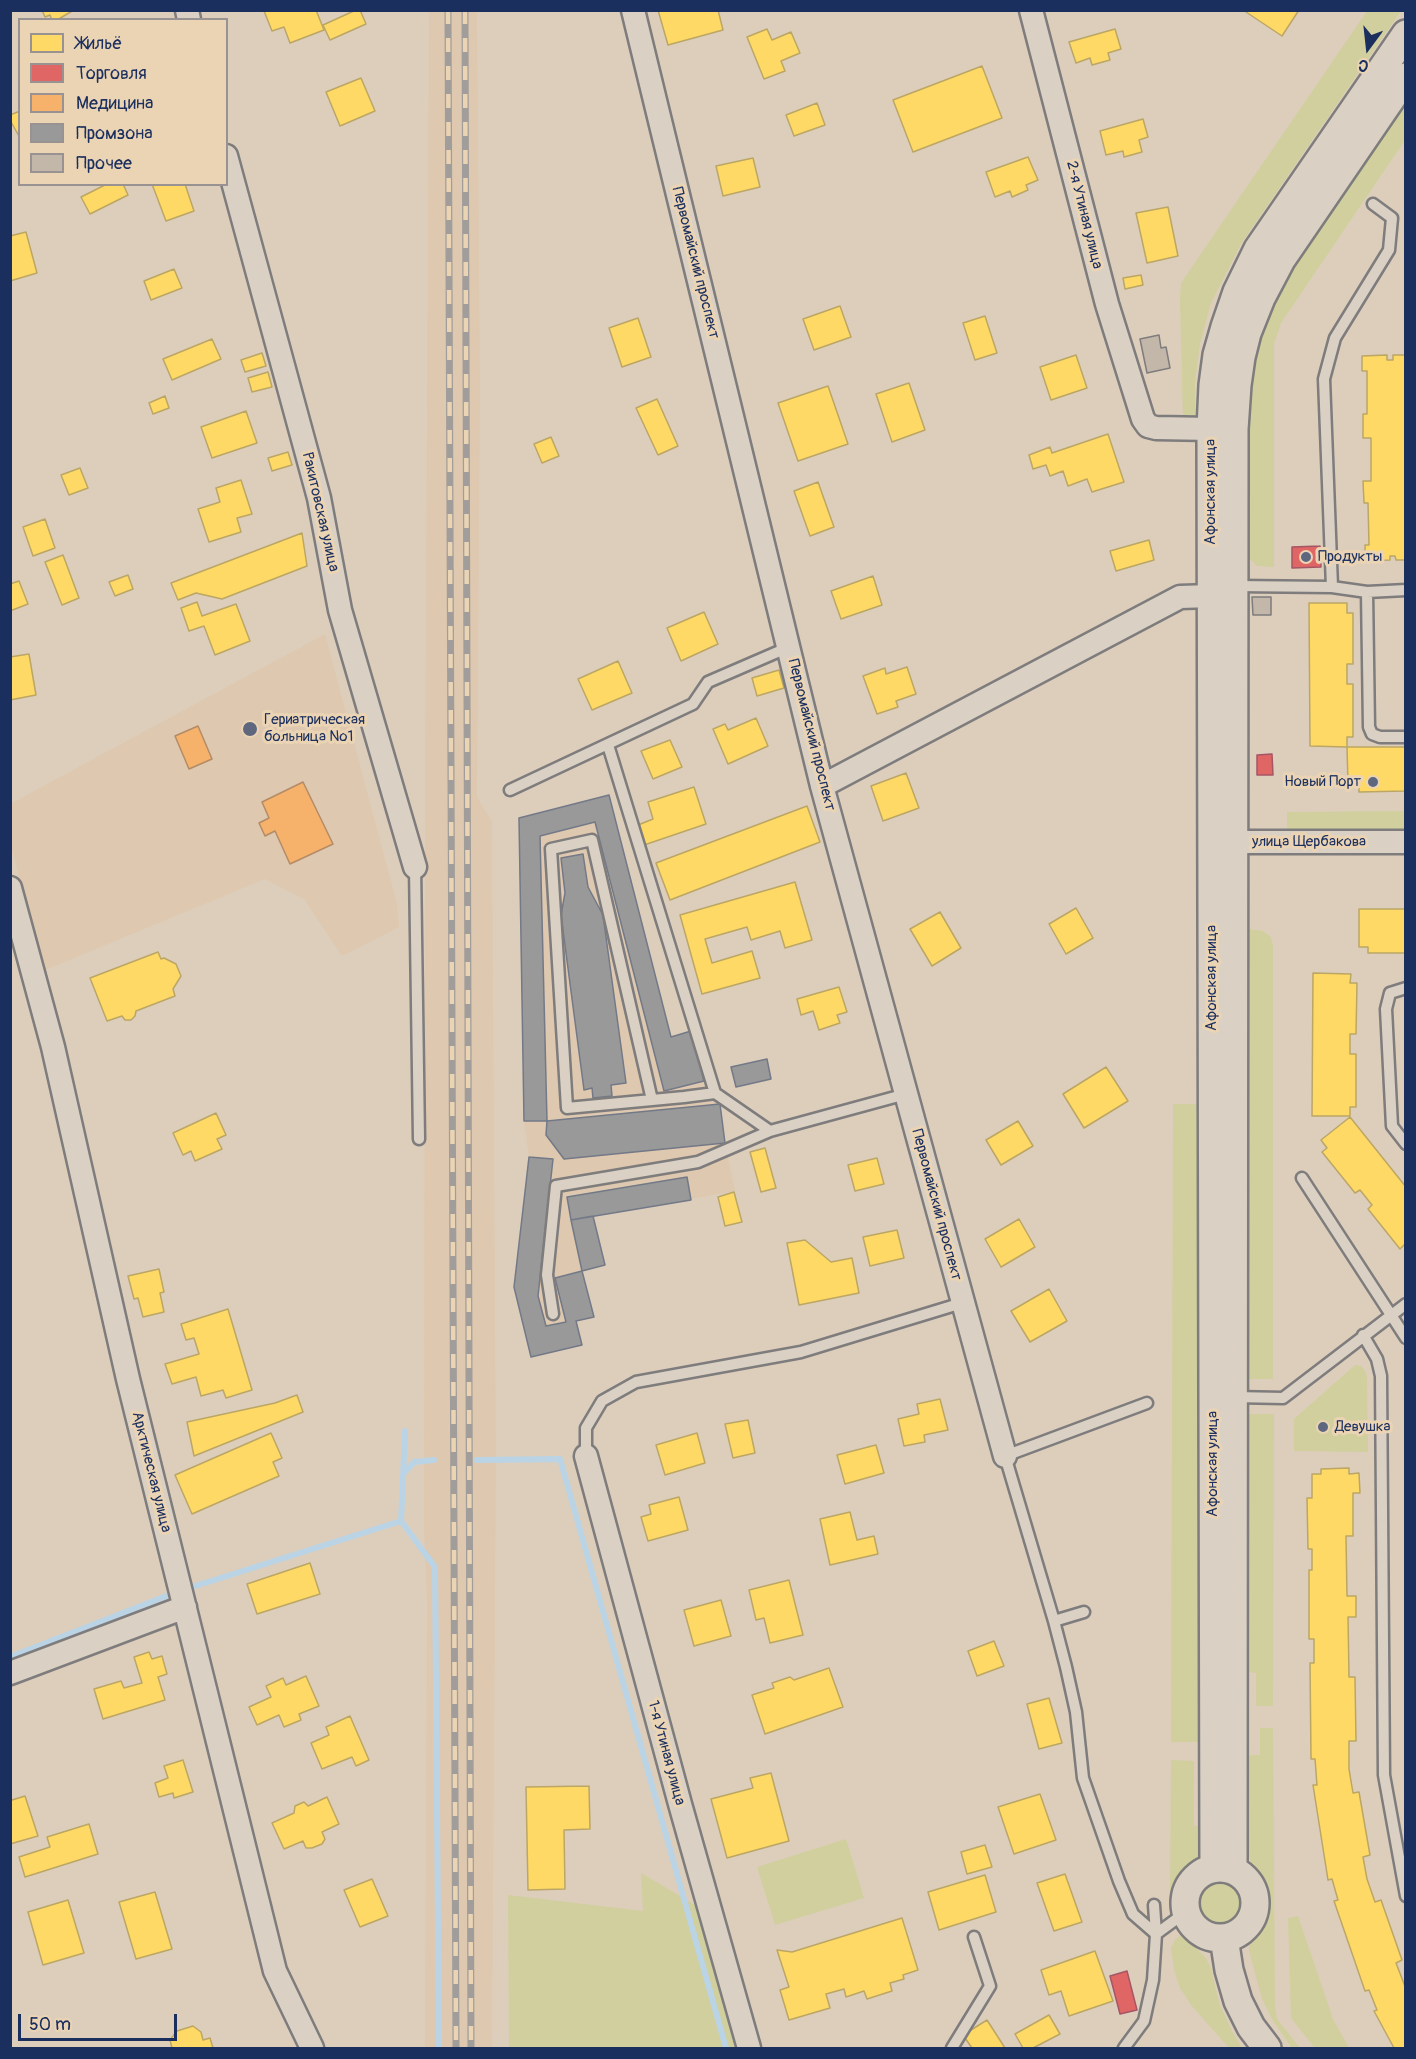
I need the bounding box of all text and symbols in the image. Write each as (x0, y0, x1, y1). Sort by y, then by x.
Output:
legend (18, 18, 228, 186)
north arrow (1338, 18, 1398, 78)
text: Жильё (76, 32, 122, 55)
text: С (1356, 54, 1371, 76)
text: Торговля (76, 62, 147, 85)
text: Медицина (76, 92, 153, 115)
text: Промзона (76, 122, 153, 145)
text: Прочее (76, 152, 132, 175)
street label: 2-я Утиная улица (1062, 159, 1106, 271)
street label: Первомайский проспект (667, 185, 723, 341)
street label: Афонская улица (1202, 439, 1220, 545)
street label: Ракитовская улица (298, 451, 342, 573)
place label: Продукты (1318, 548, 1382, 566)
marker: Продукты (1299, 550, 1313, 564)
street label: Первомайский проспект (783, 657, 839, 813)
place label: Гериатрическая больница №1 (264, 711, 365, 746)
marker: Гериатрическая больница №1 (241, 720, 259, 738)
place label: Новый Порт (1284, 773, 1361, 791)
marker: Новый Порт (1366, 775, 1380, 789)
street label: улица Щербакова (1252, 833, 1366, 851)
street label: Афонская улица (1203, 925, 1221, 1031)
street label: Первомайский проспект (907, 1127, 965, 1283)
street label: Арктическая улица (127, 1410, 175, 1534)
street label: Афонская улица (1204, 1411, 1222, 1517)
place label: Девушка (1335, 1418, 1391, 1436)
marker: Девушка (1316, 1420, 1330, 1434)
street label: 1-я Утиная улица (643, 1699, 689, 1807)
scale bar (21, 2002, 180, 2040)
text: 50 m (29, 2013, 71, 2036)

